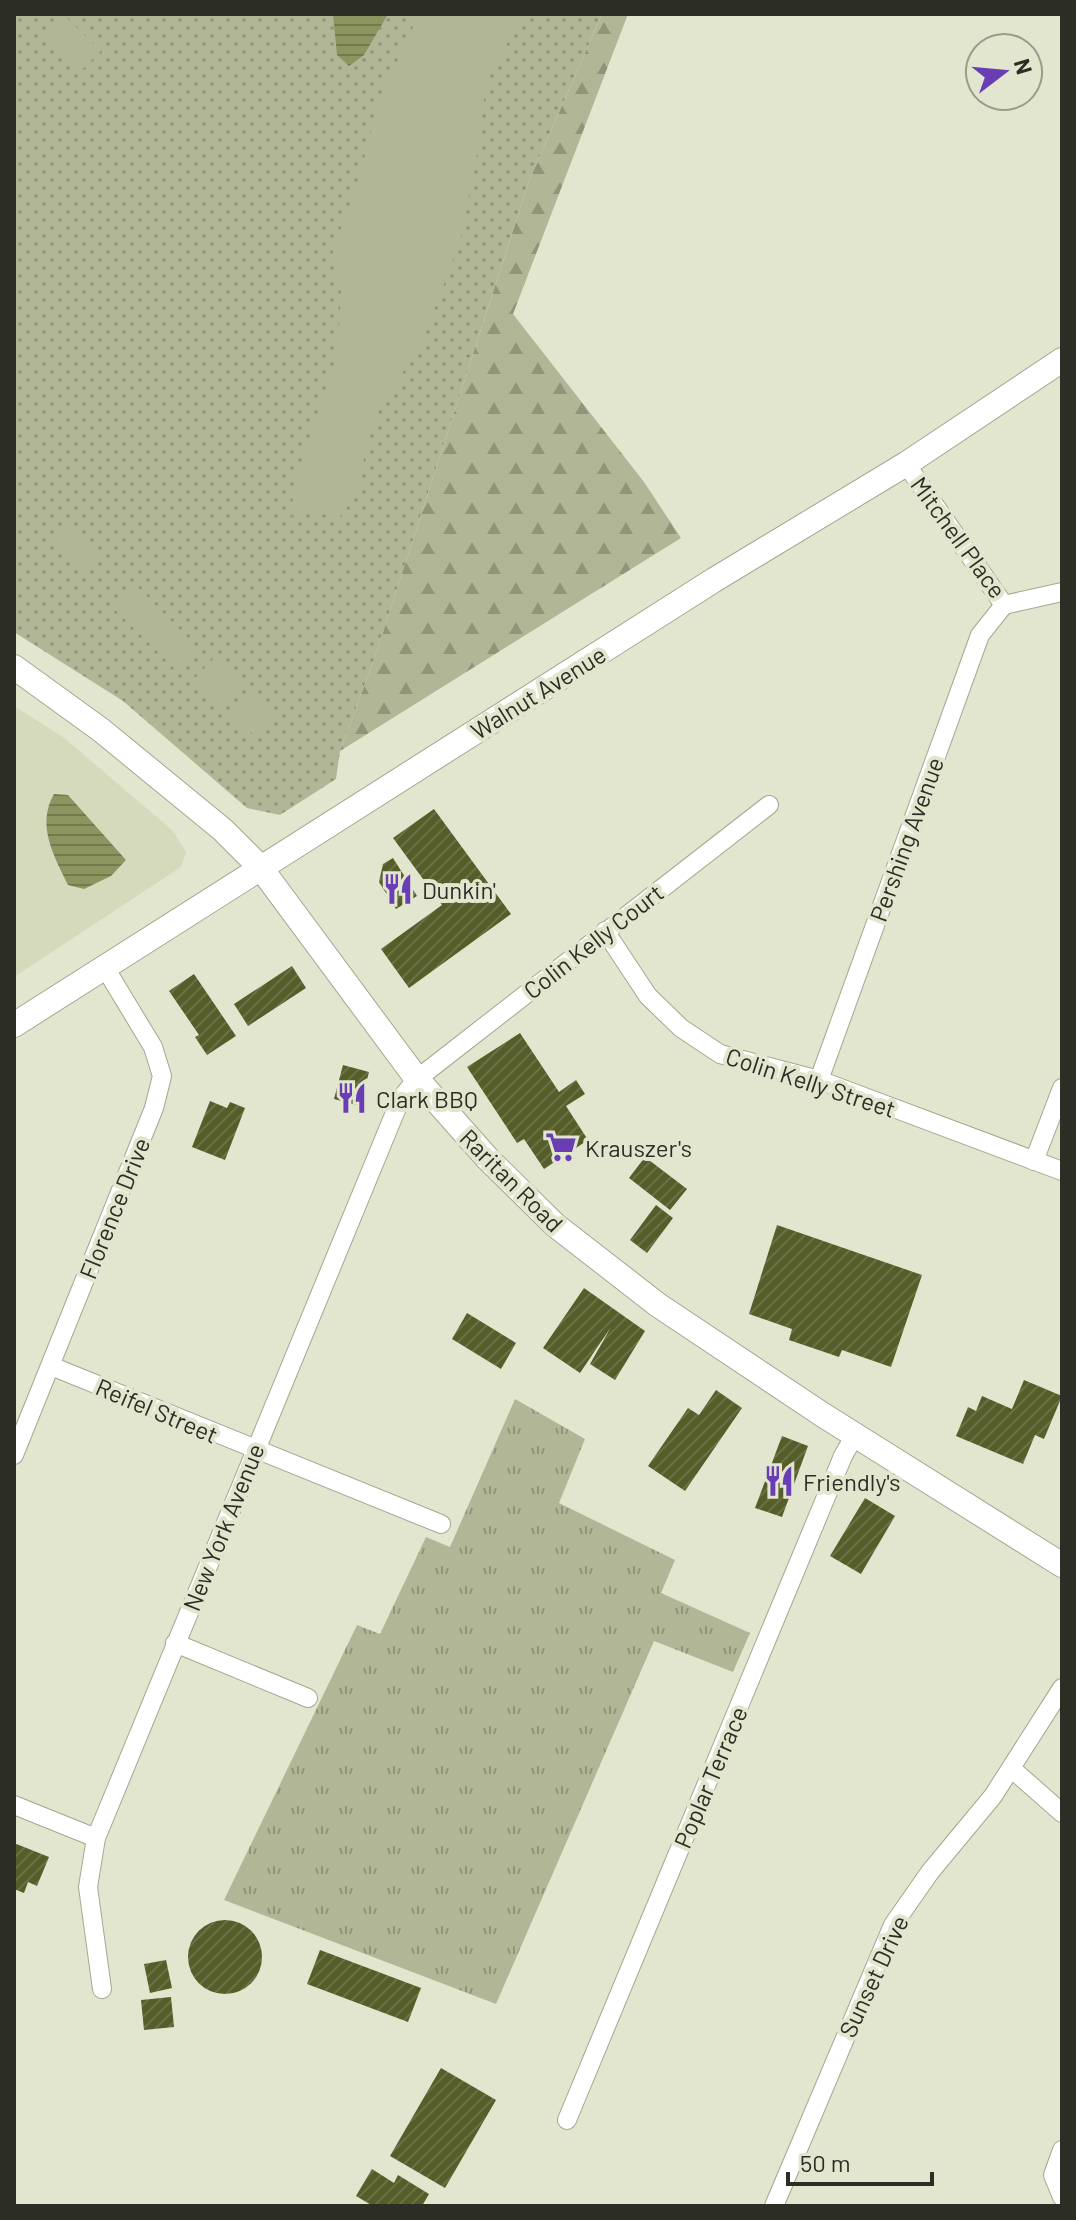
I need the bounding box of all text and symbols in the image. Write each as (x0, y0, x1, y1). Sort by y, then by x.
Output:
north arrow (964, 32, 1044, 112)
text: N (1010, 56, 1039, 77)
street label: Mitchell Place (905, 471, 1013, 603)
street label: Walnut Avenue (465, 639, 611, 745)
street label: Pershing Avenue (863, 753, 949, 925)
restaurant icon: Dunkin' (381, 872, 415, 906)
place label: Dunkin' (422, 875, 496, 904)
street label: Colin Kelly Court (517, 877, 669, 1005)
street label: Colin Kelly Street (723, 1041, 899, 1123)
restaurant icon: Clark BBQ (335, 1081, 369, 1115)
place label: Clark BBQ (376, 1084, 478, 1113)
street label: Raritan Road (455, 1123, 569, 1237)
supermarket icon: Krauszer's (544, 1130, 578, 1164)
street label: Florence Drive (72, 1133, 156, 1283)
place label: Krauszer's (585, 1133, 692, 1162)
street label: Reifel Street (92, 1371, 222, 1449)
street label: New York Avenue (176, 1439, 270, 1615)
restaurant icon: Friendly's (762, 1464, 796, 1498)
place label: Friendly's (803, 1467, 901, 1496)
street label: Poplar Terrace (667, 1702, 753, 1852)
street label: Sunset Drive (832, 1911, 914, 2041)
scale bar (788, 2136, 932, 2186)
text: 50 m (800, 2148, 851, 2177)

